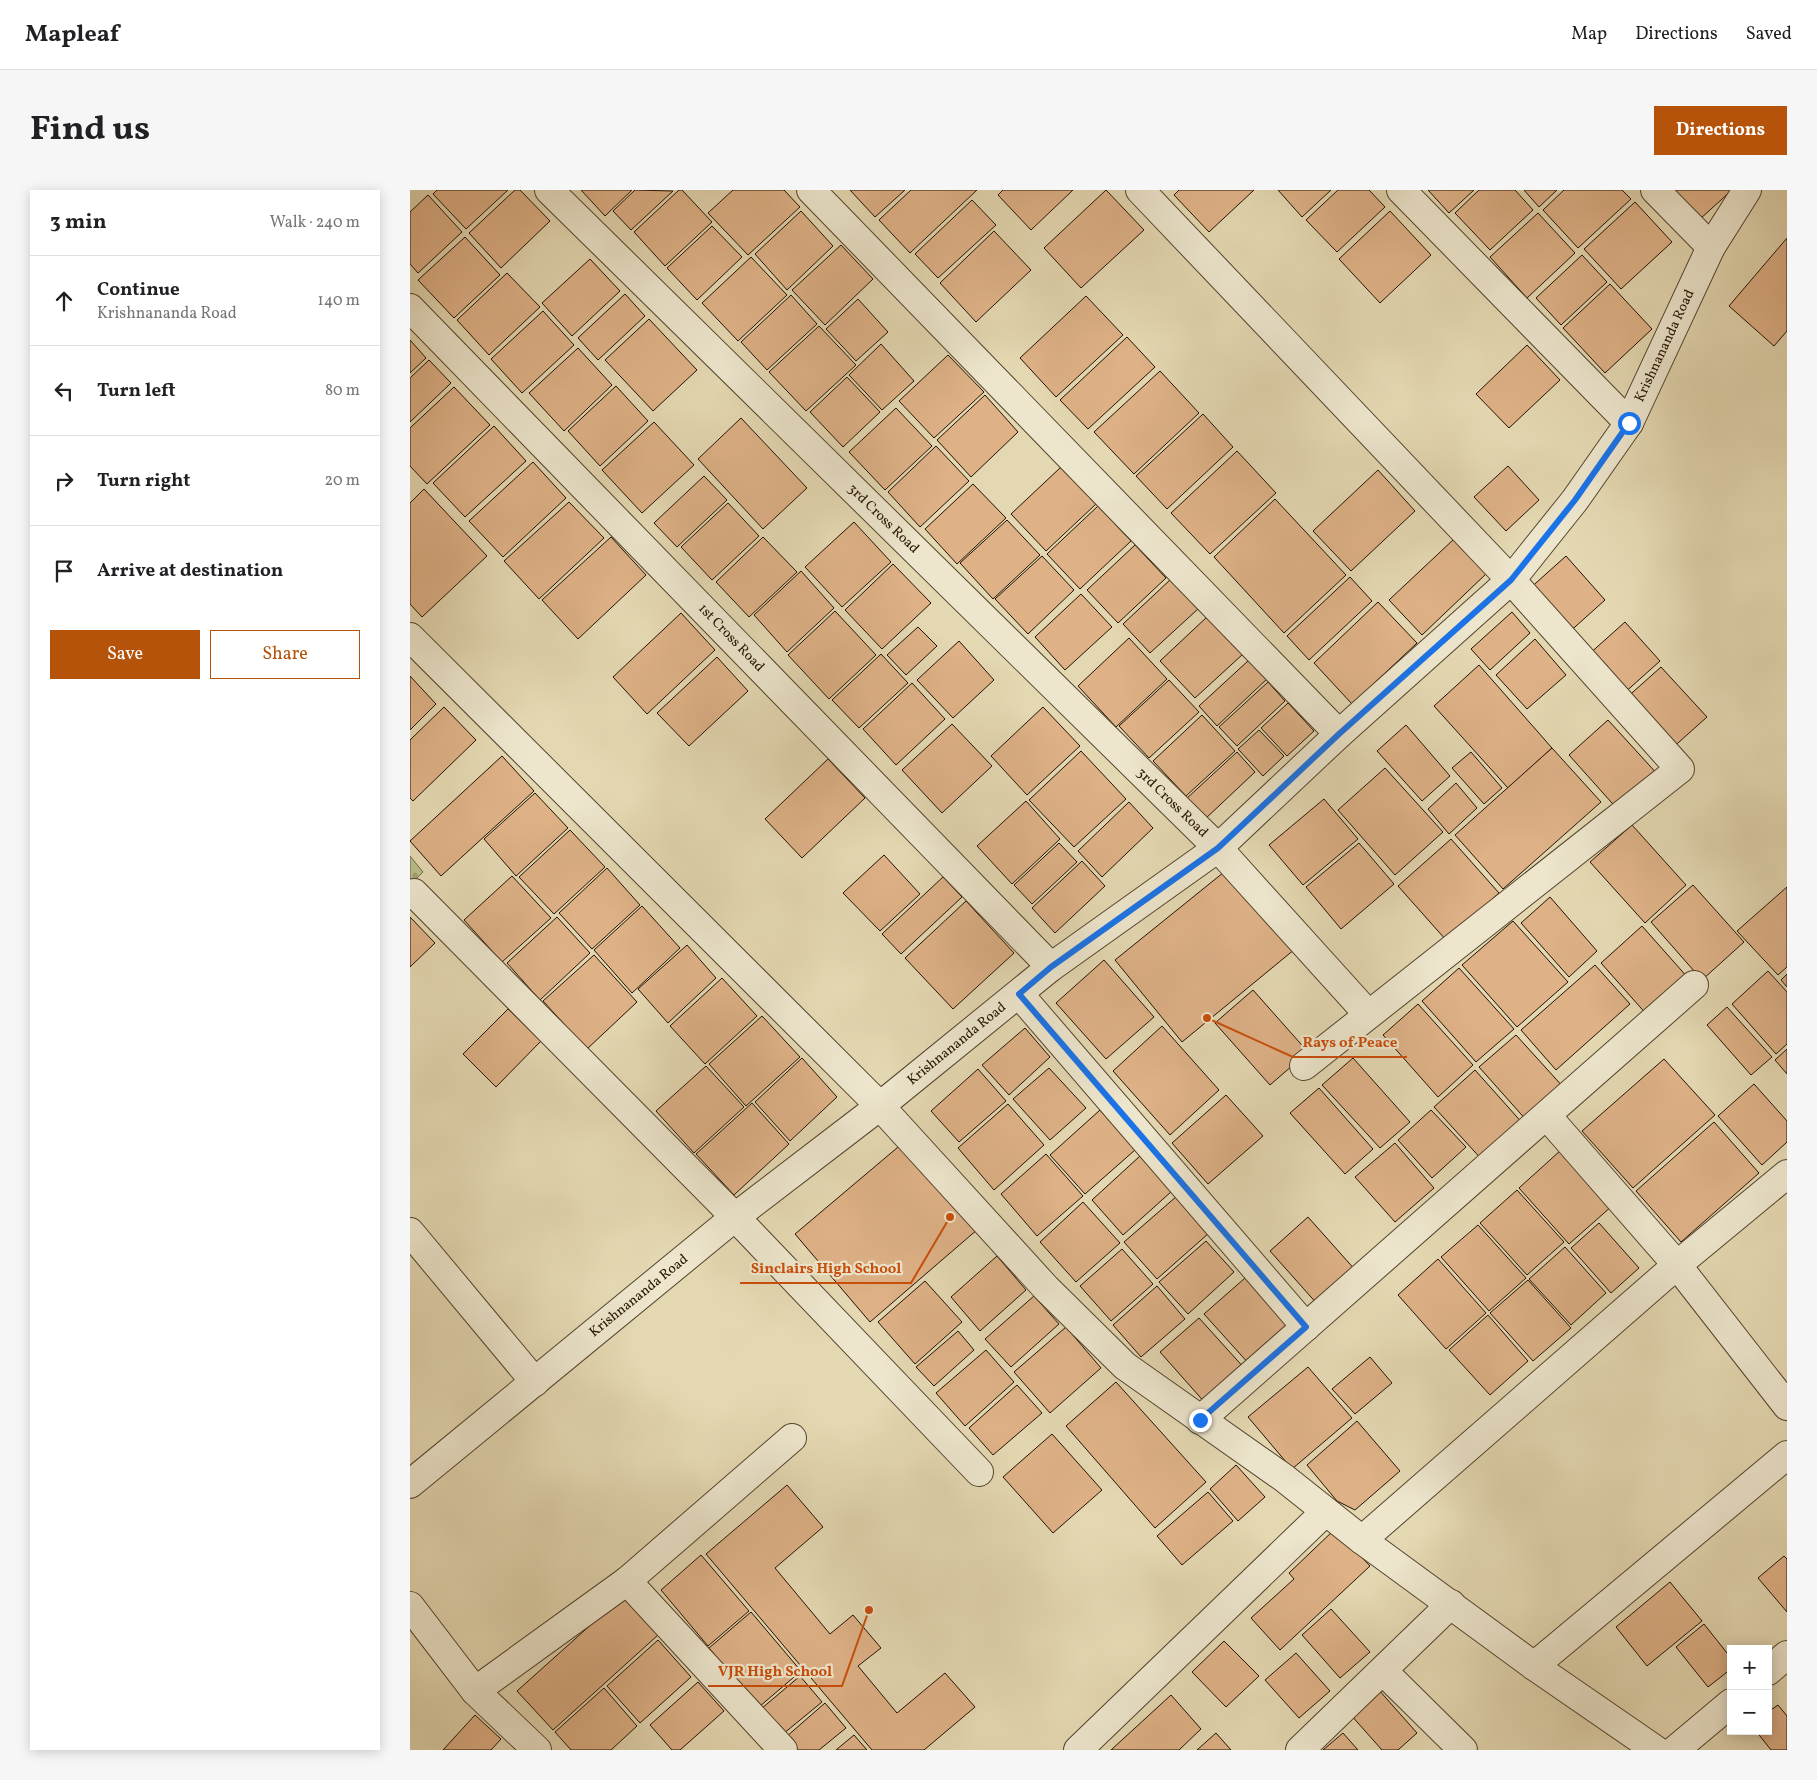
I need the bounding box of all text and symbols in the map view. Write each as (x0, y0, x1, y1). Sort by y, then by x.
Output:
text: Mapleaf (25, 18, 119, 52)
text: Map (1571, 22, 1607, 47)
text: Directions (1635, 22, 1718, 47)
text: Saved (1746, 22, 1792, 47)
text: Find us (30, 106, 150, 154)
button: Directions (1654, 106, 1787, 155)
text: 3 min (50, 208, 106, 237)
text: Walk · 240 m (270, 212, 360, 234)
text: Continue (97, 277, 180, 303)
icon: ahead (50, 287, 78, 315)
street label: Krishnananda Road (1631, 287, 1699, 405)
text: 140 m (318, 290, 360, 312)
text: Krishnananda Road (97, 303, 237, 325)
icon: left (50, 377, 78, 405)
text: Turn left (97, 378, 176, 404)
text: 80 m (325, 380, 360, 402)
route start (1618, 412, 1641, 435)
icon: right (50, 467, 78, 495)
text: Turn right (97, 468, 190, 494)
text: 20 m (325, 470, 360, 492)
street label: 3rd Cross Road (843, 480, 923, 558)
icon: arrive (50, 557, 78, 585)
text: Arrive at destination (97, 558, 283, 584)
street label: 1st Cross Road (694, 600, 768, 676)
button: Save (50, 630, 200, 679)
button: Share (210, 630, 360, 679)
street label: 3rd Cross Road (1132, 764, 1212, 842)
street label: Krishnananda Road (904, 998, 1011, 1090)
callout: Rays of Peace (1293, 1027, 1407, 1057)
text: Rays of Peace (1302, 1033, 1398, 1054)
street label: Krishnananda Road (586, 1250, 693, 1342)
callout: Sinclairs High School (740, 1253, 911, 1283)
text: Sinclairs High School (751, 1259, 901, 1280)
route end (1189, 1409, 1212, 1432)
map controls (1727, 1645, 1772, 1735)
button: + (1727, 1645, 1772, 1690)
callout: VJR High School (708, 1656, 842, 1686)
text: VJR High School (718, 1662, 832, 1683)
button: − (1727, 1690, 1772, 1735)

